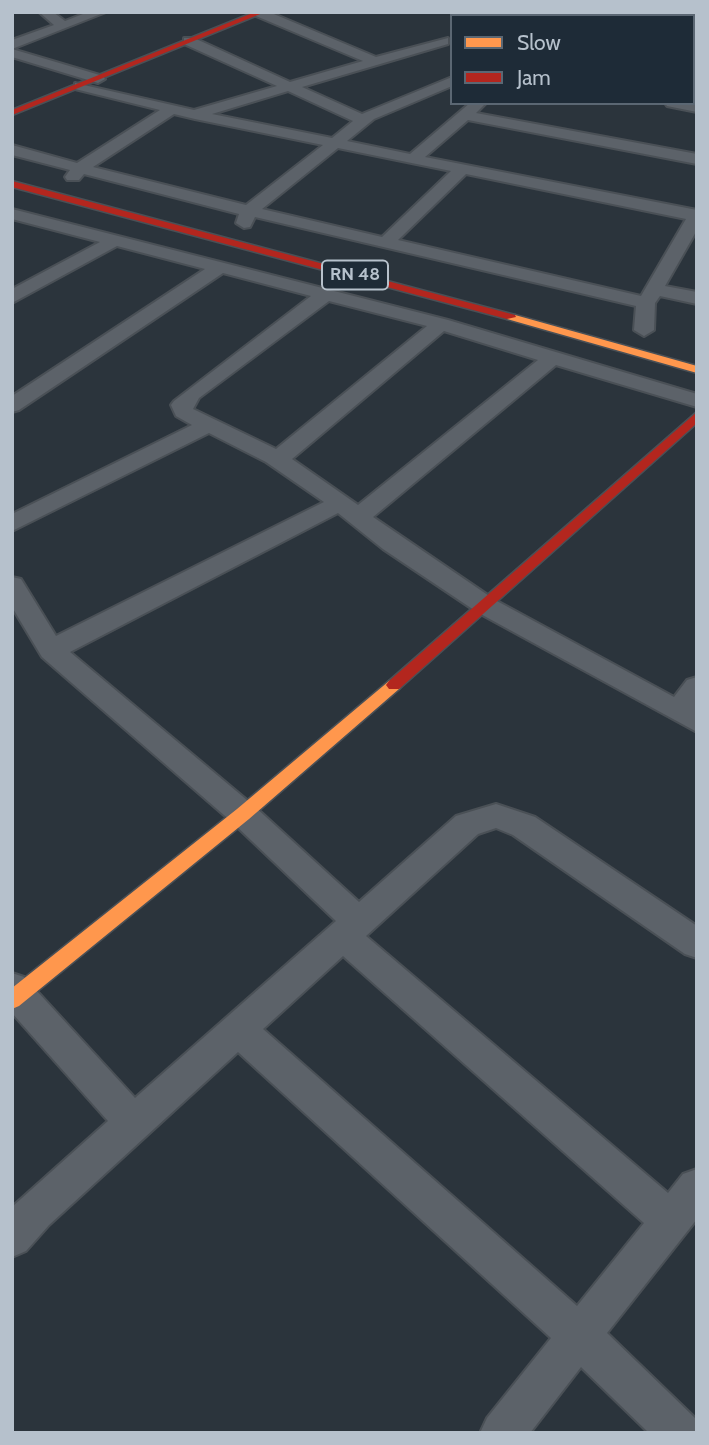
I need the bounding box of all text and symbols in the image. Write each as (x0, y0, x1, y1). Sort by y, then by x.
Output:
legend (450, 14, 695, 105)
text: Slow (517, 30, 561, 55)
text: Jam (517, 65, 551, 90)
road number: RN 48 (322, 260, 388, 290)

